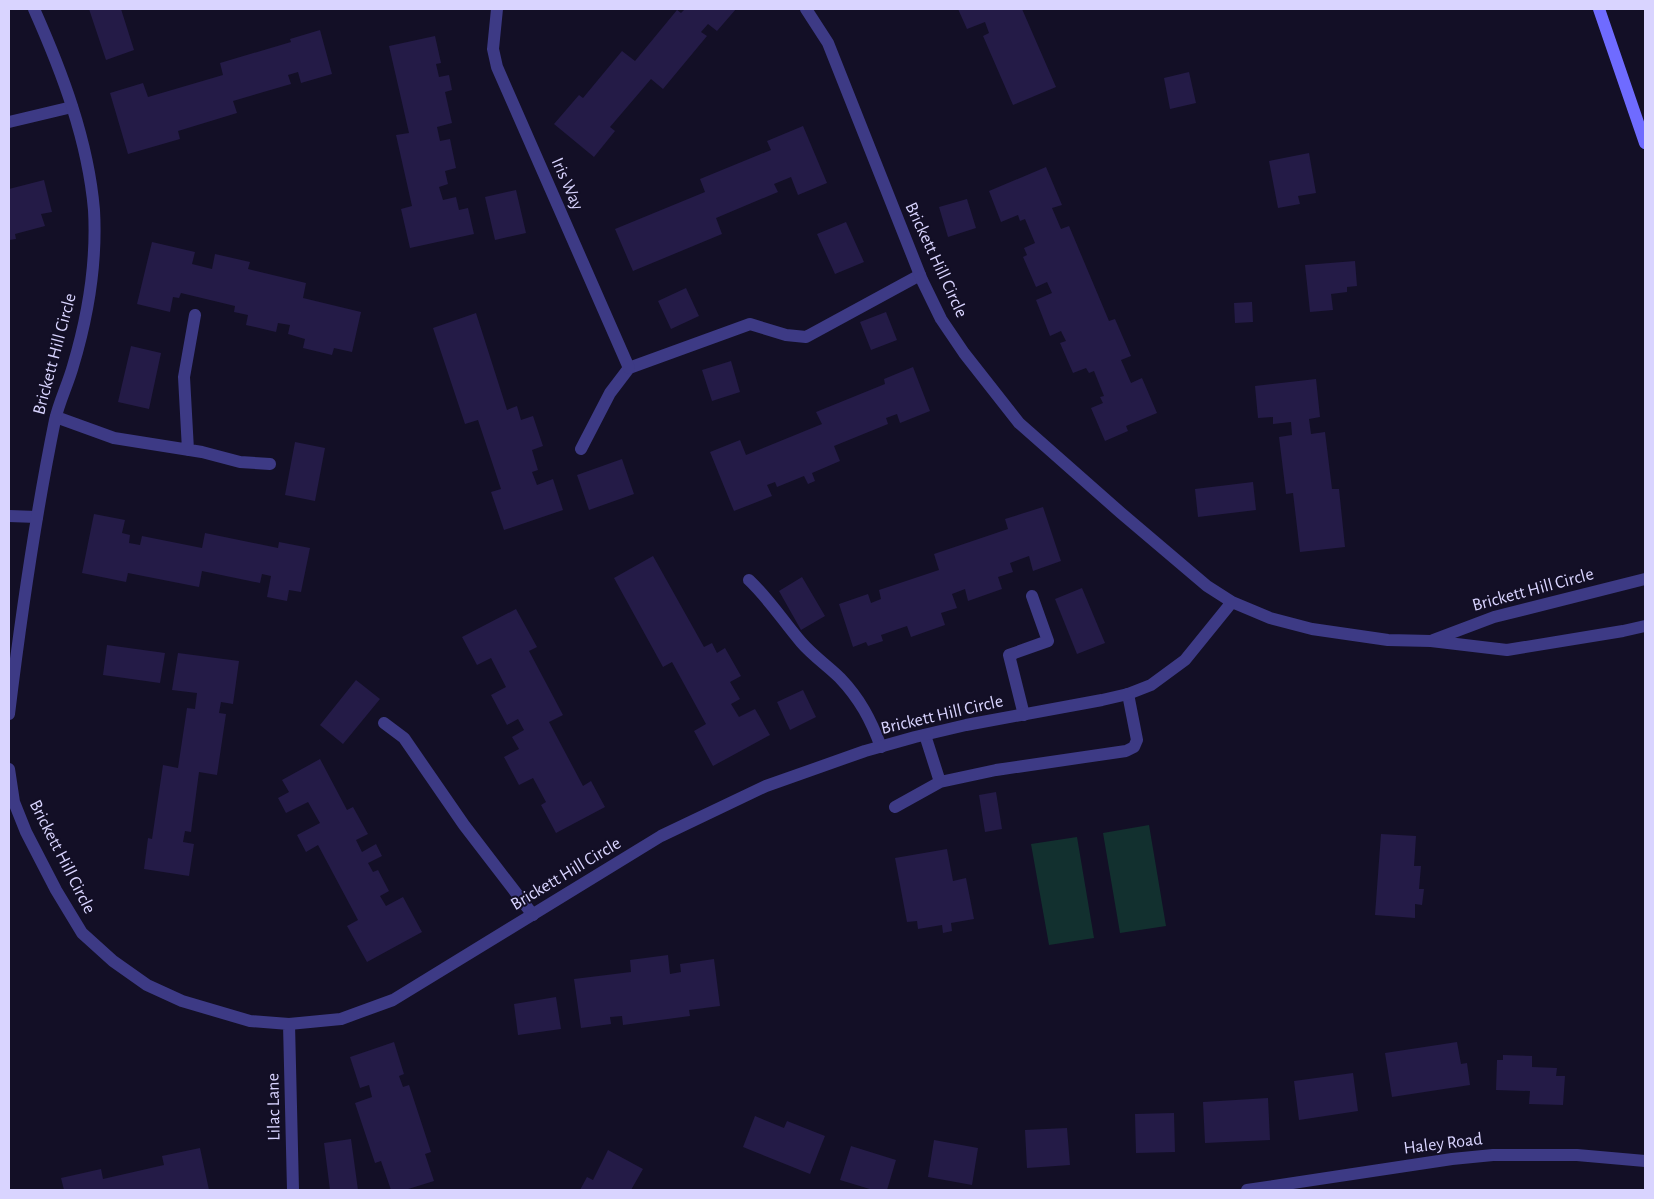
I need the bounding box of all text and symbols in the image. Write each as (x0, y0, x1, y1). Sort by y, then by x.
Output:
street label: Iris Way (548, 155, 587, 213)
street label: Brickett Hill Circle (901, 200, 971, 320)
street label: Brickett Hill Circle (30, 291, 80, 417)
street label: Brickett Hill Circle (1470, 565, 1596, 615)
street label: Brickett Hill Circle (879, 692, 1005, 738)
street label: Brickett Hill Circle (26, 797, 98, 917)
street label: Brickett Hill Circle (508, 834, 624, 914)
street label: Lilac Lane (264, 1073, 284, 1141)
street label: Haley Road (1402, 1130, 1484, 1158)

